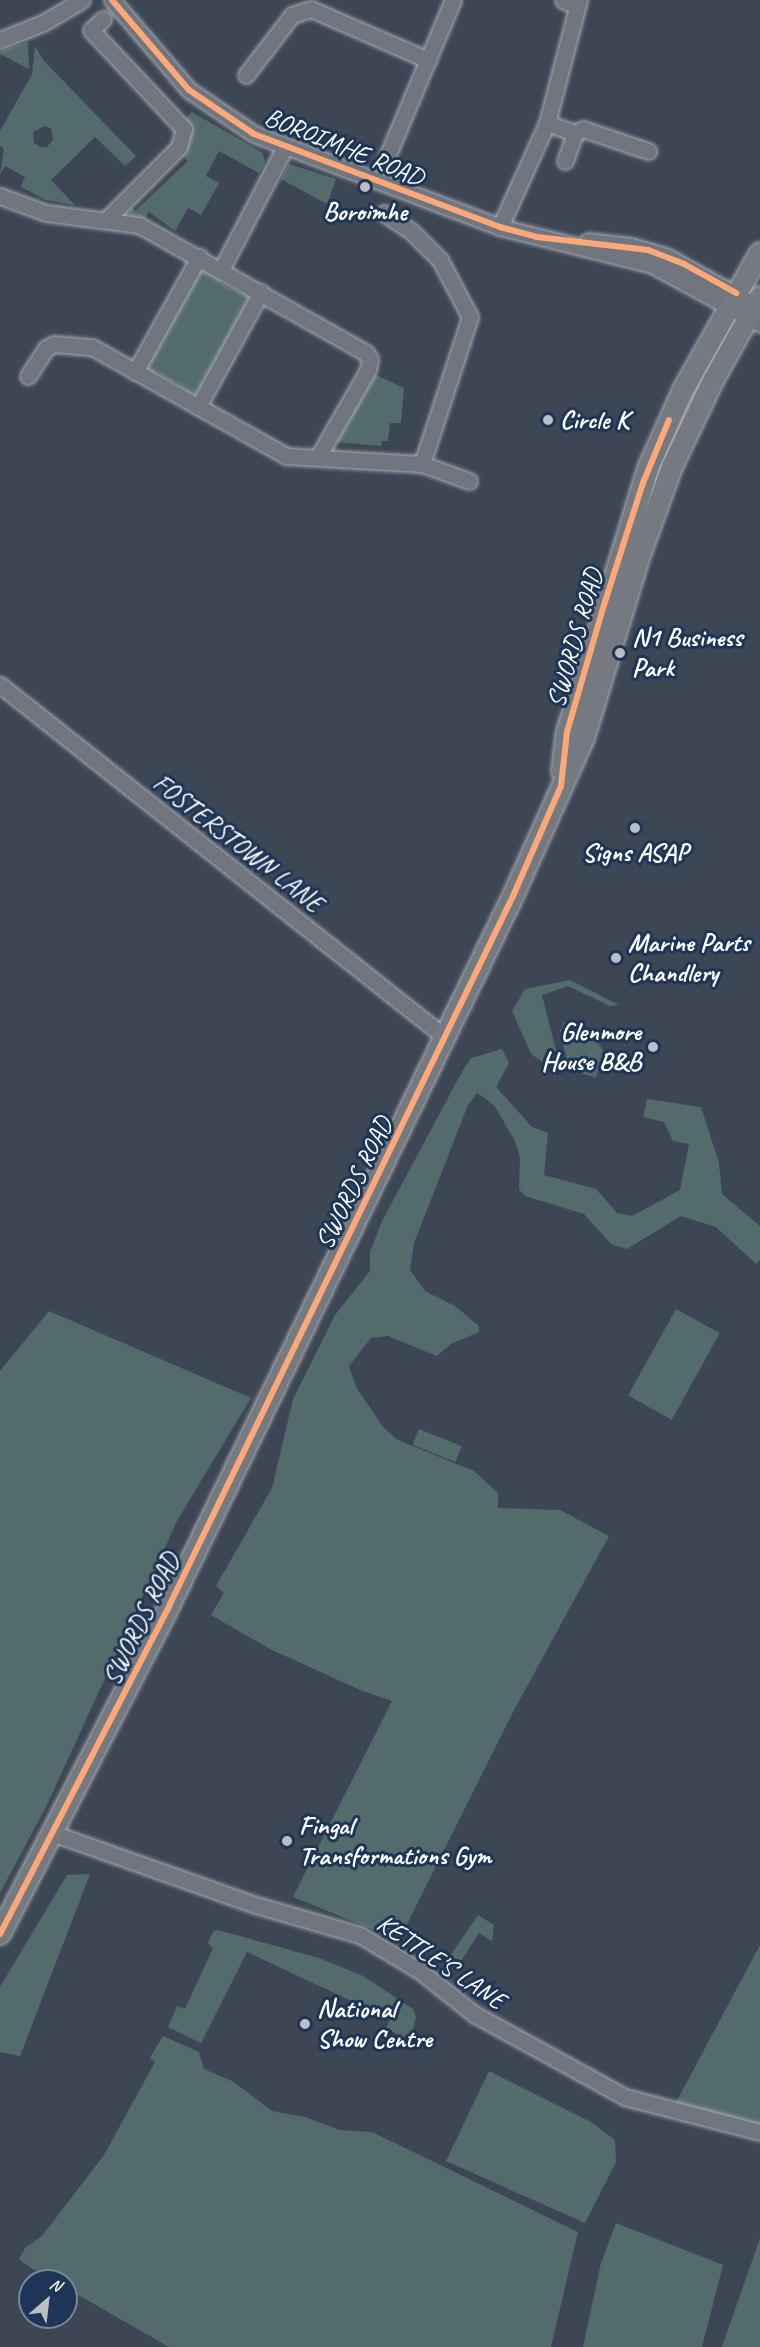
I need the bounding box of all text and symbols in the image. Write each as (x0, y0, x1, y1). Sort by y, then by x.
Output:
street label: BOROIMHE ROAD (259, 101, 429, 193)
marker: Boroimhe (358, 180, 372, 194)
place label: Boroimhe (323, 196, 407, 228)
place label: Circle K (560, 404, 629, 436)
marker: Circle K (541, 413, 555, 427)
street label: SWORDS ROAD (540, 564, 610, 712)
place label: N1 Business Park (632, 622, 742, 684)
marker: N1 Business Park (613, 646, 627, 660)
street label: FOSTERSTOWN LANE (147, 767, 329, 919)
marker: Signs ASAP (628, 821, 642, 835)
place label: Signs ASAP (582, 837, 688, 869)
place label: Marine Parts Chandlery (628, 927, 750, 988)
marker: Marine Parts Chandlery (609, 951, 623, 965)
place label: Glenmore House B&B (541, 1016, 641, 1078)
marker: Glenmore House B&B (646, 1040, 660, 1054)
street label: SWORDS ROAD (308, 1111, 400, 1255)
street label: SWORDS ROAD (95, 1547, 187, 1691)
place label: Fingal Transformations Gym (299, 1810, 491, 1871)
marker: Fingal Transformations Gym (280, 1834, 294, 1848)
street label: KETTLE'S LANE (371, 1908, 511, 2016)
place label: National Show Centre (317, 1993, 432, 2054)
marker: National Show Centre (298, 2017, 312, 2031)
north arrow (18, 2269, 78, 2329)
text: N (46, 2274, 65, 2296)

